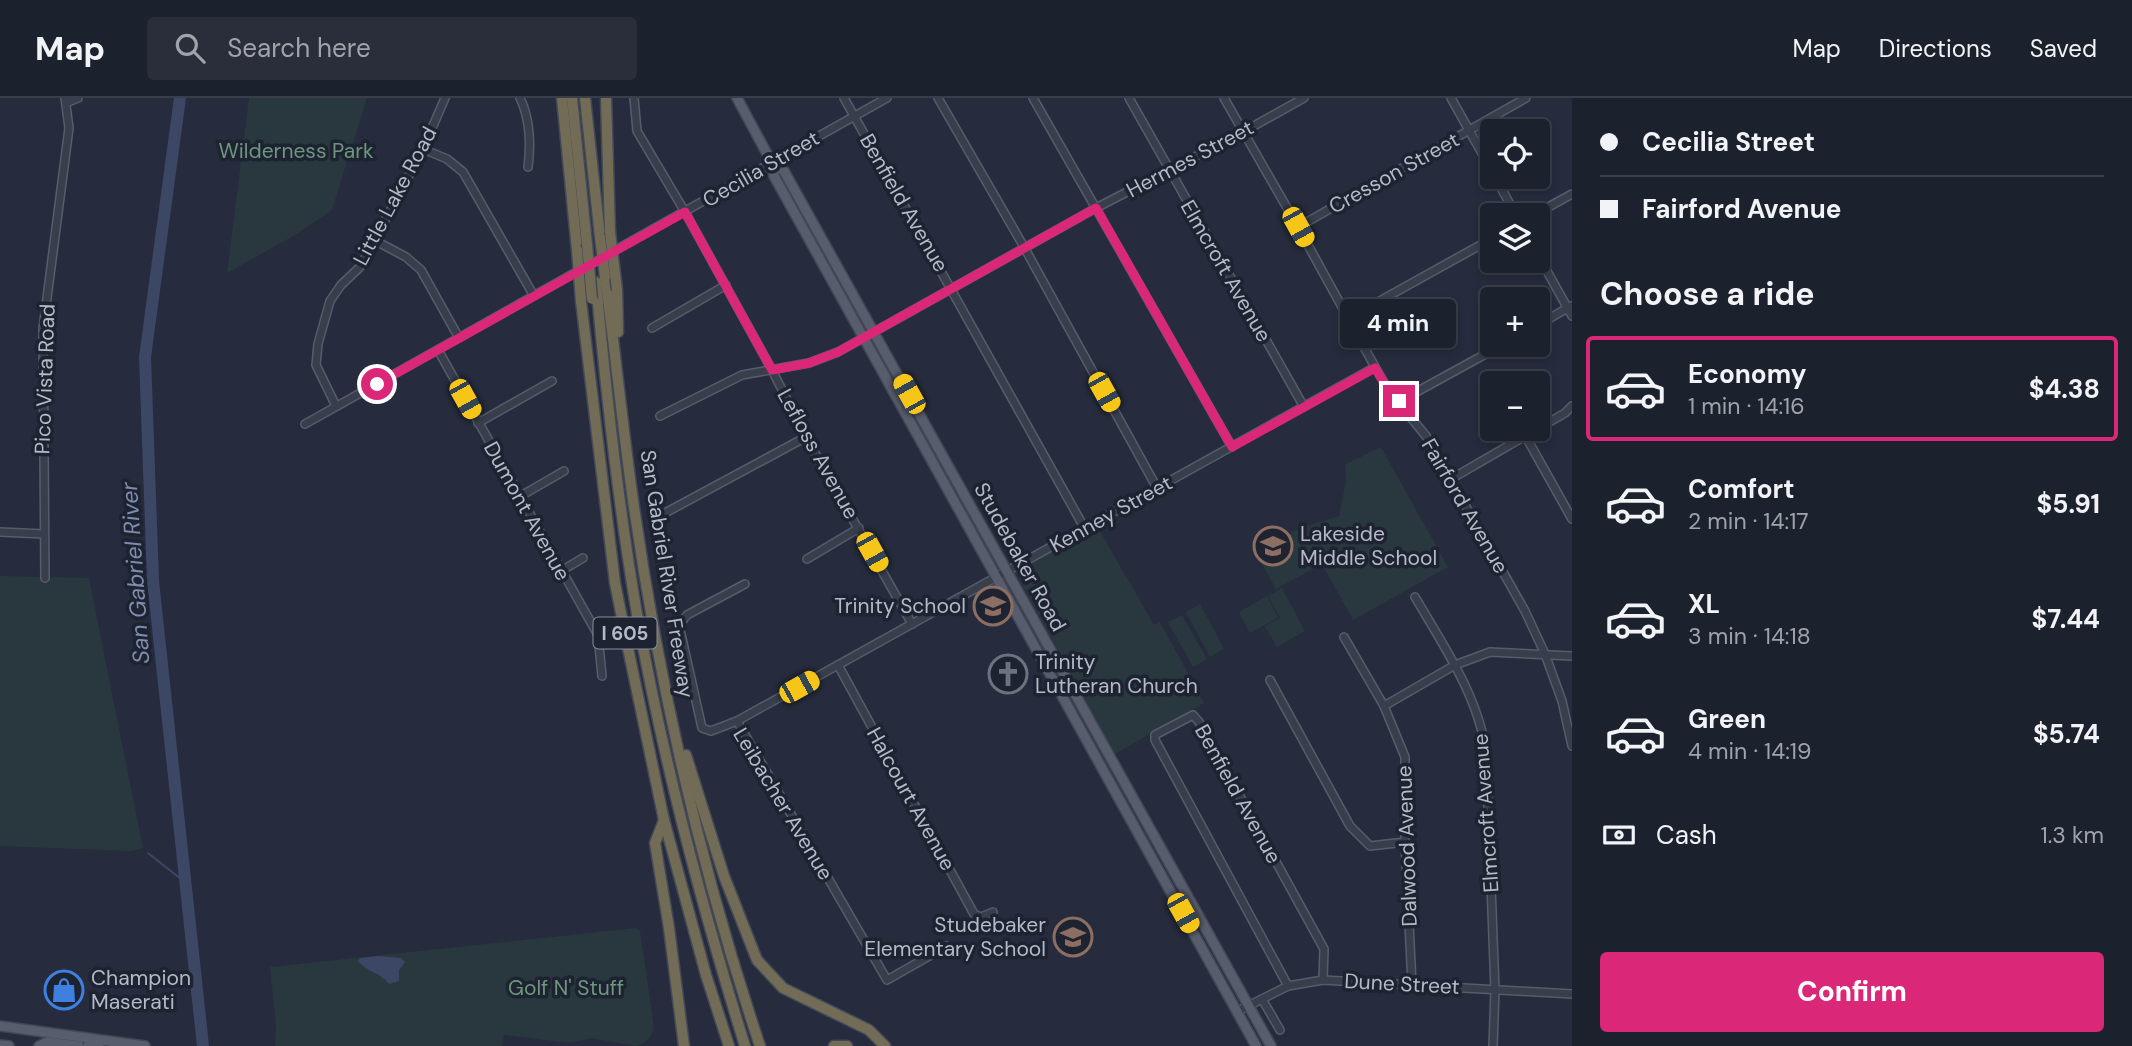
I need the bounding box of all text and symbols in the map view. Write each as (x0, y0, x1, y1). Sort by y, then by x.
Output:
search box (147, 17, 637, 80)
text: Map (35, 27, 105, 70)
icon: search (171, 29, 209, 67)
text: Search here (227, 31, 371, 65)
text: Map (1793, 33, 1841, 64)
text: Directions (1879, 33, 1992, 64)
text: Saved (2030, 33, 2097, 64)
street label: Hermes Street (1121, 114, 1259, 204)
map controls (1480, 119, 1550, 441)
button: locate (1480, 119, 1550, 189)
street label: Little Lake Road (347, 122, 443, 270)
street label: Cecilia Street (698, 124, 824, 214)
text: Cecilia Street (1642, 125, 1815, 159)
street label: Cresson Street (1324, 126, 1464, 220)
street label: Benfield Avenue (853, 129, 955, 277)
park label: Wilderness Park (218, 137, 374, 165)
text: Fairford Avenue (1642, 192, 1841, 226)
street label: Elmcroft Avenue (1174, 195, 1278, 347)
button: layers (1480, 203, 1550, 273)
car (1279, 204, 1318, 250)
text: Choose a ride (1600, 273, 1815, 315)
button: + (1480, 287, 1550, 357)
callout: 4 min (1341, 300, 1457, 348)
street label: Pico Vista Road (28, 303, 62, 455)
text: 4 min (1367, 308, 1429, 338)
icon: car (1604, 357, 1667, 420)
text: Economy (1688, 357, 1806, 391)
route start (361, 368, 393, 400)
car (1085, 369, 1124, 415)
car (890, 371, 929, 417)
button: − (1480, 371, 1550, 441)
text: $4.38 (2029, 372, 2100, 406)
car (446, 376, 485, 422)
street label: Lefloss Avenue (771, 384, 865, 524)
route end (1383, 385, 1415, 417)
text: 1 min · 14:16 (1688, 391, 1805, 421)
street label: Fairford Avenue (1415, 433, 1515, 579)
street label: Dumont Avenue (477, 436, 577, 586)
street label: San Gabriel River Freeway (634, 448, 700, 700)
street label: Kenney Street (1045, 469, 1177, 559)
icon: car (1604, 472, 1667, 535)
text: Comfort (1688, 472, 1794, 506)
street label: Studebaker Road (967, 478, 1073, 636)
water label: San Gabriel River (114, 480, 156, 665)
text: $5.91 (2037, 487, 2100, 521)
text: 2 min · 14:17 (1688, 506, 1809, 536)
place label: Lakeside Middle School (1300, 520, 1437, 572)
school or university icon: Lakeside Middle School (1252, 525, 1294, 567)
car (853, 529, 892, 575)
school or university icon: Trinity School (972, 585, 1014, 627)
icon: car (1604, 587, 1667, 650)
text: XL (1688, 587, 1720, 621)
place label: Trinity School (834, 592, 966, 620)
text: $7.44 (2032, 602, 2100, 636)
road number: I 605 (594, 618, 656, 648)
text: 3 min · 14:18 (1688, 621, 1811, 651)
place label: Trinity Lutheran Church (1035, 648, 1198, 700)
church icon: Trinity Lutheran Church (987, 653, 1029, 695)
car (776, 668, 823, 706)
icon: car (1604, 702, 1667, 765)
text: Green (1688, 702, 1766, 736)
text: $5.74 (2033, 717, 2100, 751)
street label: Benfield Avenue (1188, 719, 1288, 869)
street label: Halcourt Avenue (860, 722, 962, 876)
street label: Leibacher Avenue (726, 723, 840, 885)
street label: Elmcroft Avenue (1466, 732, 1506, 893)
text: 4 min · 14:19 (1688, 736, 1812, 766)
street label: Dalwood Avenue (1390, 765, 1424, 927)
icon: cash (1600, 816, 1638, 854)
text: Cash (1656, 818, 1717, 852)
text: 1.3 km (2040, 820, 2104, 850)
car (1164, 890, 1203, 936)
place label: Studebaker Elementary School (864, 911, 1046, 963)
school or university icon: Studebaker Elementary School (1052, 916, 1094, 958)
button: Confirm (1600, 952, 2104, 1032)
place label: Champion Maserati (91, 964, 191, 1016)
street label: Dune Street (1344, 967, 1460, 1001)
shop icon: Champion Maserati (43, 969, 85, 1011)
park label: Golf N' Stuff (508, 974, 624, 1002)

